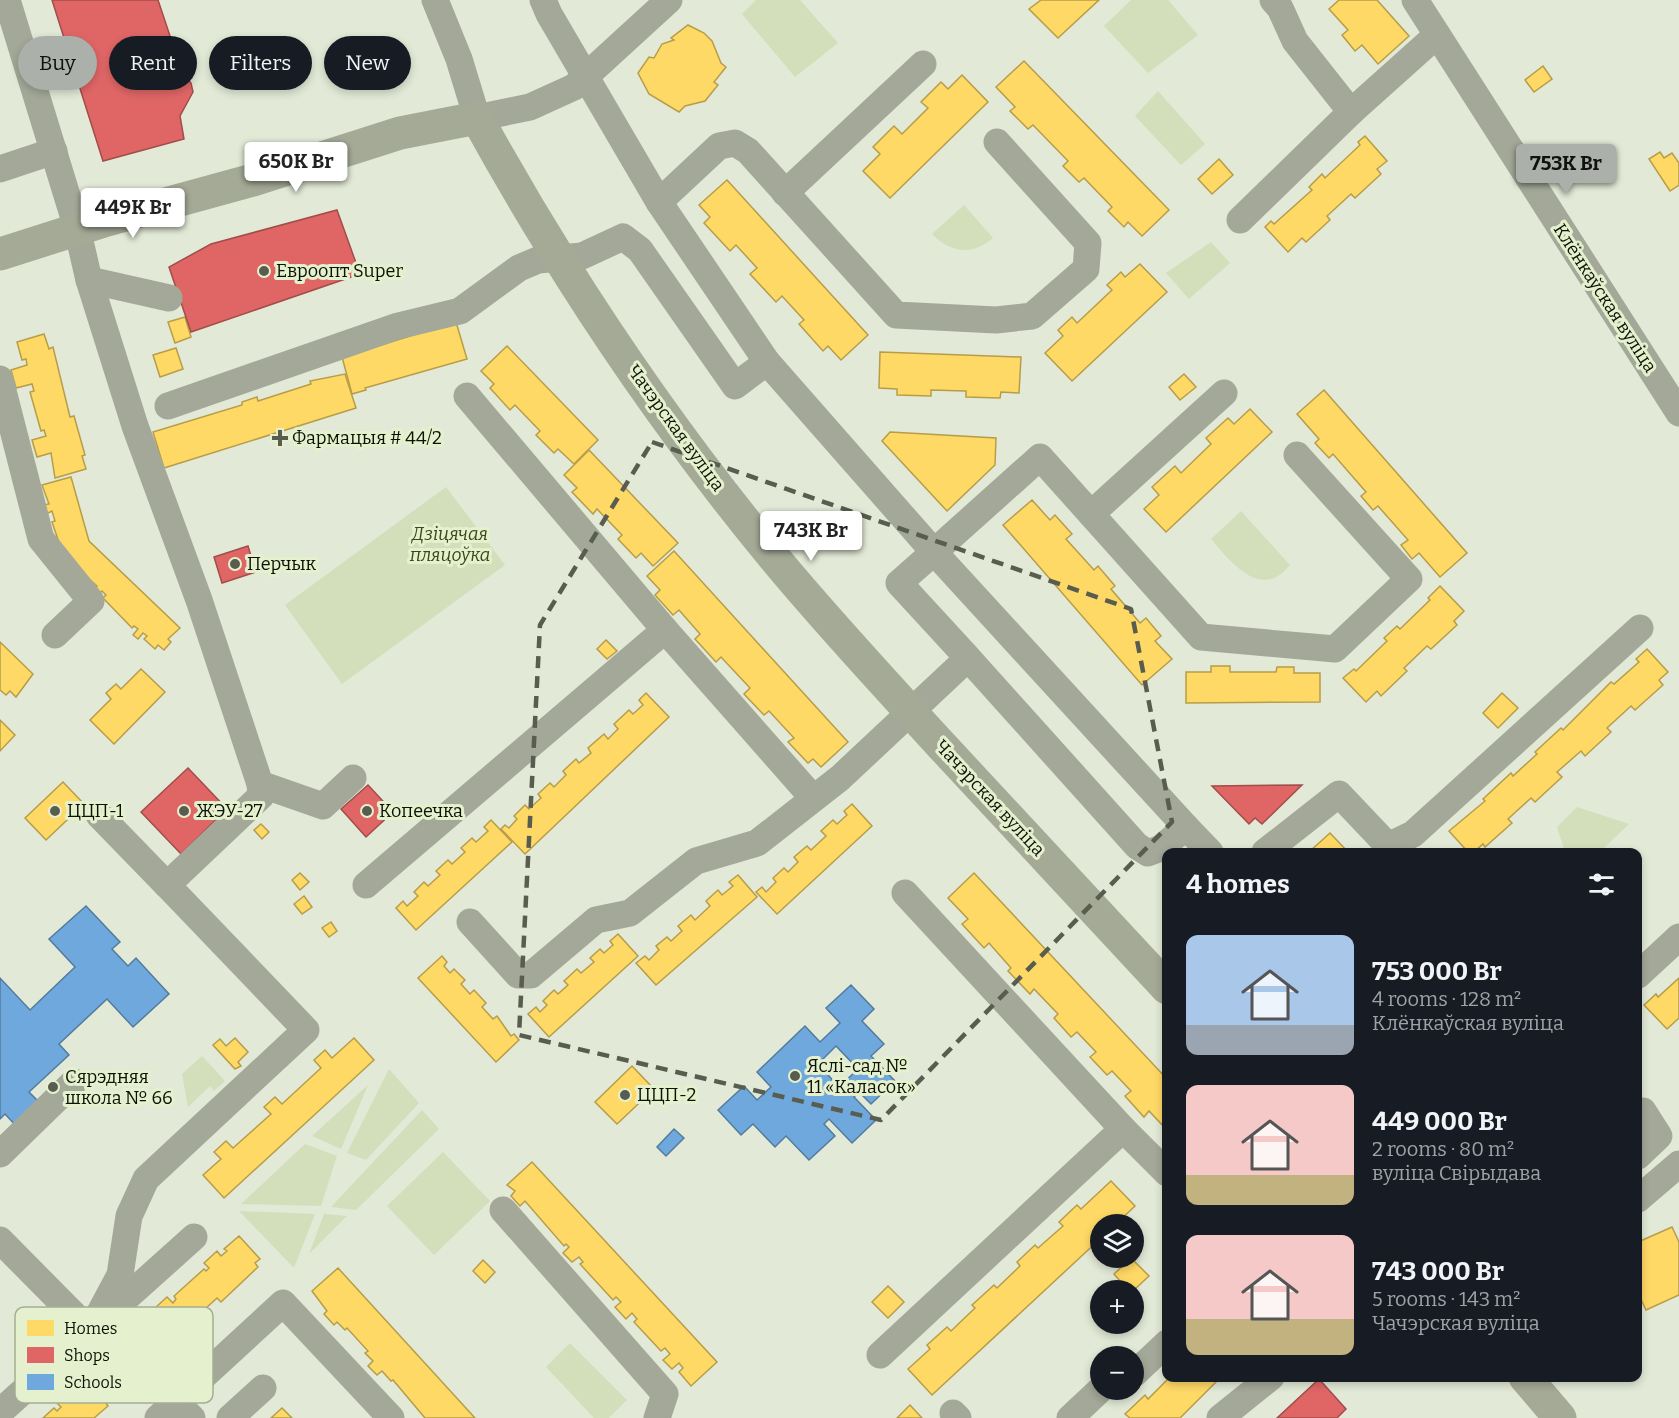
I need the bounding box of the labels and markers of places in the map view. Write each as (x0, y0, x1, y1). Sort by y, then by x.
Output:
pin: 650K Br (241, 142, 351, 193)
pin: 753K Br (1511, 144, 1621, 195)
pin: 449K Br (78, 188, 188, 239)
place label: Евроопт Super (276, 260, 403, 282)
marker: Евроопт Super (257, 264, 271, 278)
place label: Фармацыя # 44/2 (292, 427, 442, 449)
marker: Фармацыя # 44/2 (273, 431, 287, 445)
pin: 743K Br (756, 511, 866, 562)
place label: Перчык (247, 553, 317, 575)
marker: Перчык (228, 557, 242, 571)
place label: ЦЦП-1 (67, 800, 124, 822)
place label: ЖЭУ-27 (196, 800, 263, 822)
place label: Копеечка (379, 800, 463, 822)
marker: ЦЦП-1 (48, 804, 62, 818)
marker: ЖЭУ-27 (177, 804, 191, 818)
marker: Копеечка (360, 804, 374, 818)
place label: Яслі-сад № 11 «Каласок» (807, 1055, 916, 1098)
place label: Сярэдняя школа № 66 (65, 1066, 173, 1109)
marker: Яслі-сад № 11 «Каласок» (788, 1069, 802, 1083)
marker: Сярэдняя школа № 66 (46, 1080, 60, 1094)
place label: ЦЦП-2 (637, 1084, 696, 1106)
marker: ЦЦП-2 (618, 1088, 632, 1102)

